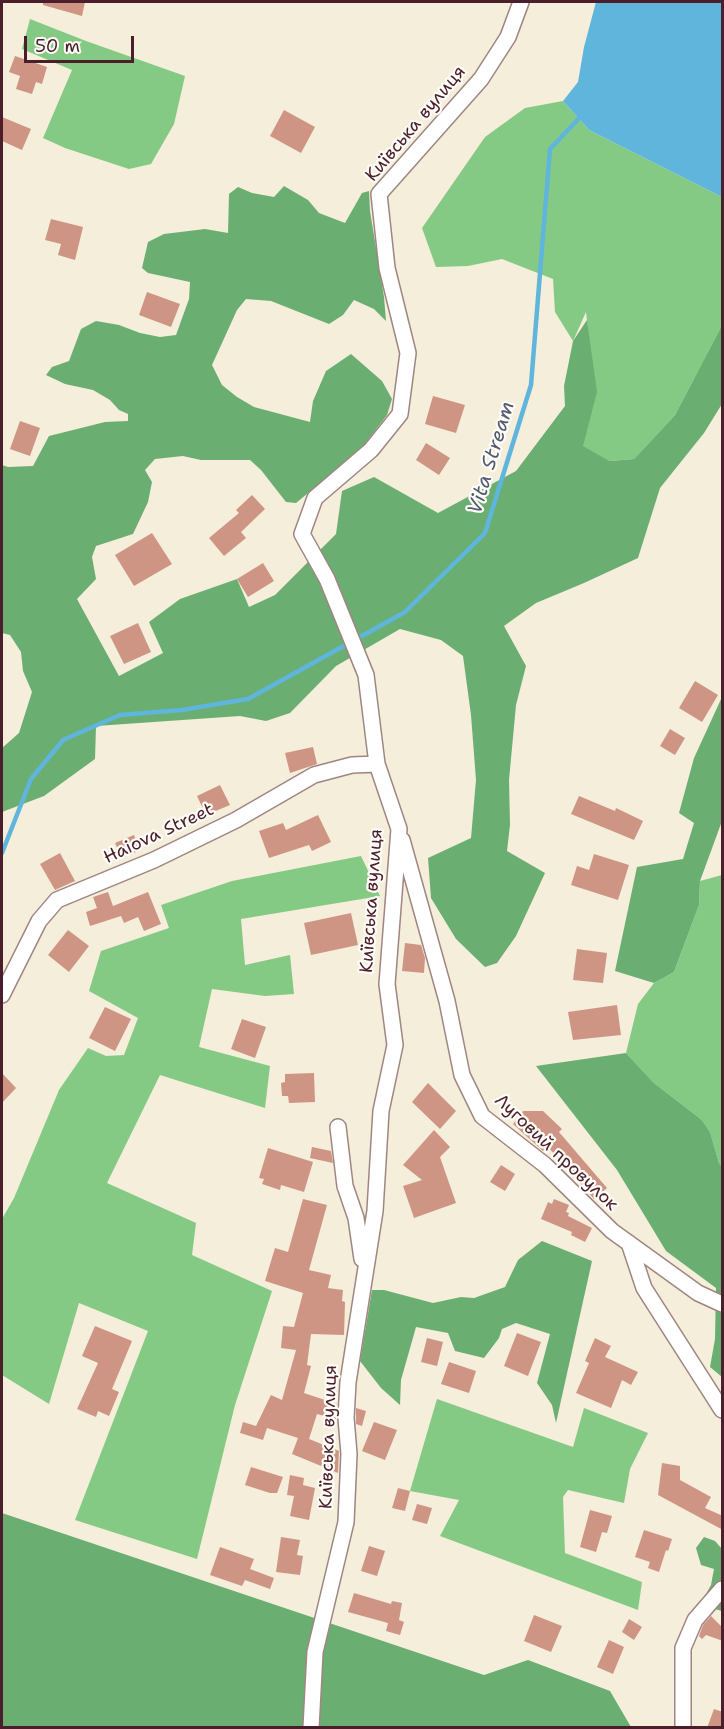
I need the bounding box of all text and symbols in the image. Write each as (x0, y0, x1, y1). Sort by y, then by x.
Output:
scale bar (27, 24, 136, 62)
text: 50 m (35, 34, 80, 58)
street label: Київська вулиця (361, 62, 471, 186)
water label: Vita Stream (463, 399, 521, 517)
street label: Haiova Street (100, 799, 218, 869)
street label: Київська вулиця (356, 828, 388, 974)
street label: Луговий провулок (490, 1090, 622, 1216)
street label: Київська вулиця (316, 1365, 342, 1509)

